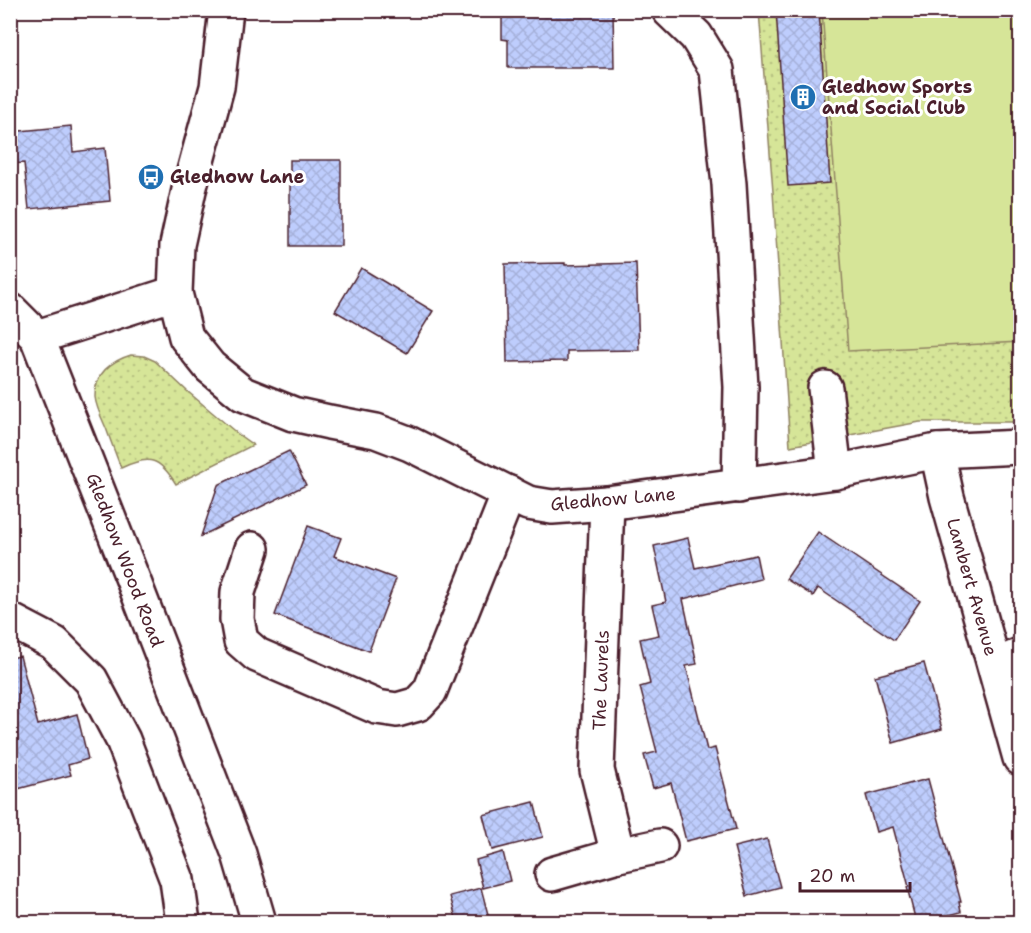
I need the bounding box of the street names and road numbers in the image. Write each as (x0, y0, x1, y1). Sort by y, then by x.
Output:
street label: Gledhow Wood Road (81, 469, 169, 651)
street label: Gledhow Lane (549, 482, 677, 516)
street label: Lambert Avenue (941, 515, 1003, 659)
street label: The Laurels (587, 629, 615, 731)

